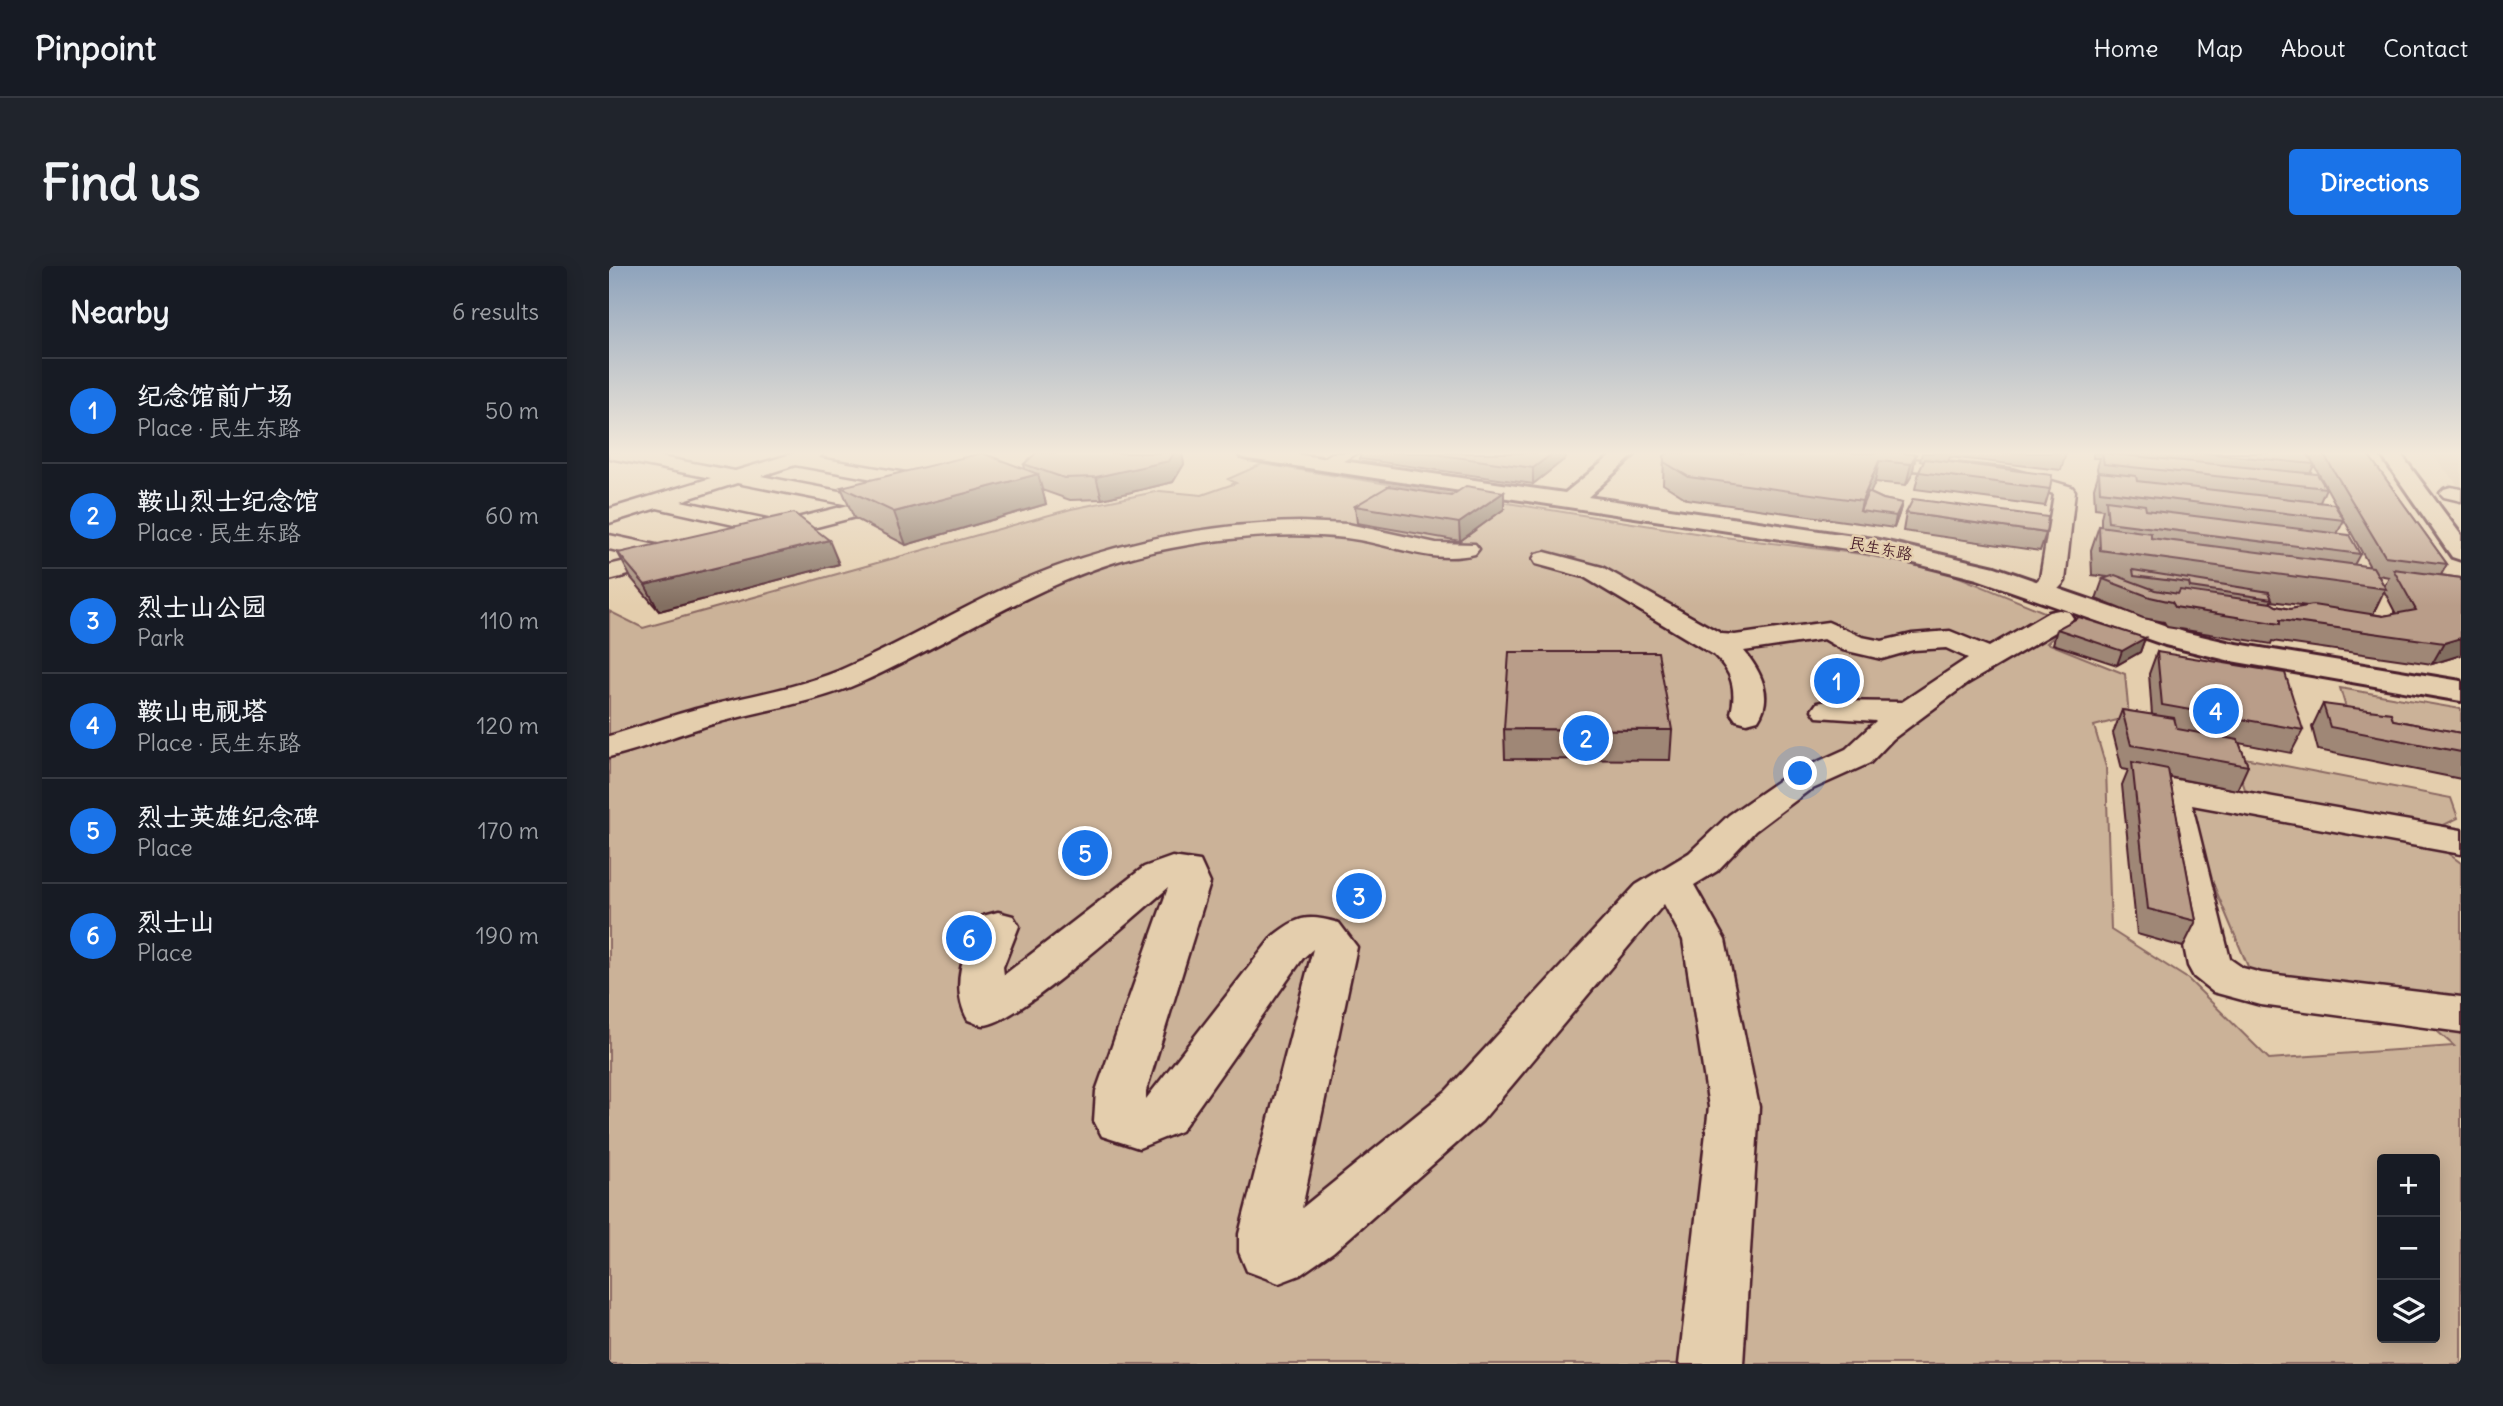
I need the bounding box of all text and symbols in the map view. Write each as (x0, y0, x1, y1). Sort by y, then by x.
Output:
text: Pinpoint (35, 27, 156, 69)
text: Home (2094, 33, 2158, 63)
text: Map (2196, 33, 2243, 63)
text: About (2281, 33, 2345, 63)
text: Contact (2383, 33, 2468, 63)
button: Directions (2289, 149, 2461, 215)
text: Find us (42, 152, 200, 213)
text: Nearby (70, 293, 170, 331)
text: 6 results (452, 297, 539, 326)
text: 纪念馆前广场 (137, 379, 293, 412)
text: 1 (88, 396, 98, 425)
text: 50 m (485, 396, 539, 425)
text: Place · 民生东路 (137, 413, 301, 442)
text: 鞍山烈士纪念馆 (137, 484, 319, 517)
text: 2 (87, 501, 99, 530)
text: 60 m (485, 501, 539, 530)
text: Place · 民生东路 (137, 518, 301, 547)
street label: 民生东路 (1848, 532, 1914, 564)
text: 烈士山公园 (137, 590, 267, 623)
text: 3 (86, 606, 100, 635)
text: 110 m (480, 606, 539, 635)
text: Park (137, 623, 185, 652)
pin: 1 (1814, 655, 1860, 707)
pin: 4 (2193, 685, 2239, 737)
text: 鞍山电视塔 (137, 694, 267, 727)
text: 4 (86, 711, 100, 740)
text: 120 m (476, 711, 539, 740)
pin: 2 (1563, 712, 1609, 764)
text: Place · 民生东路 (137, 728, 301, 757)
your location (1783, 756, 1817, 790)
text: 烈士英雄纪念碑 (137, 800, 319, 833)
text: 5 (86, 816, 100, 845)
text: 170 m (478, 816, 539, 845)
pin: 5 (1062, 827, 1108, 879)
text: Place (137, 833, 193, 862)
pin: 3 (1336, 870, 1382, 922)
text: 烈士山 (137, 905, 215, 938)
pin: 6 (946, 912, 992, 964)
text: 6 (86, 921, 100, 950)
text: 190 m (476, 921, 539, 950)
text: Place (137, 938, 193, 967)
map controls (2377, 1154, 2440, 1343)
button: + (2377, 1154, 2440, 1217)
button: − (2377, 1217, 2440, 1280)
button: layers (2377, 1280, 2440, 1343)

